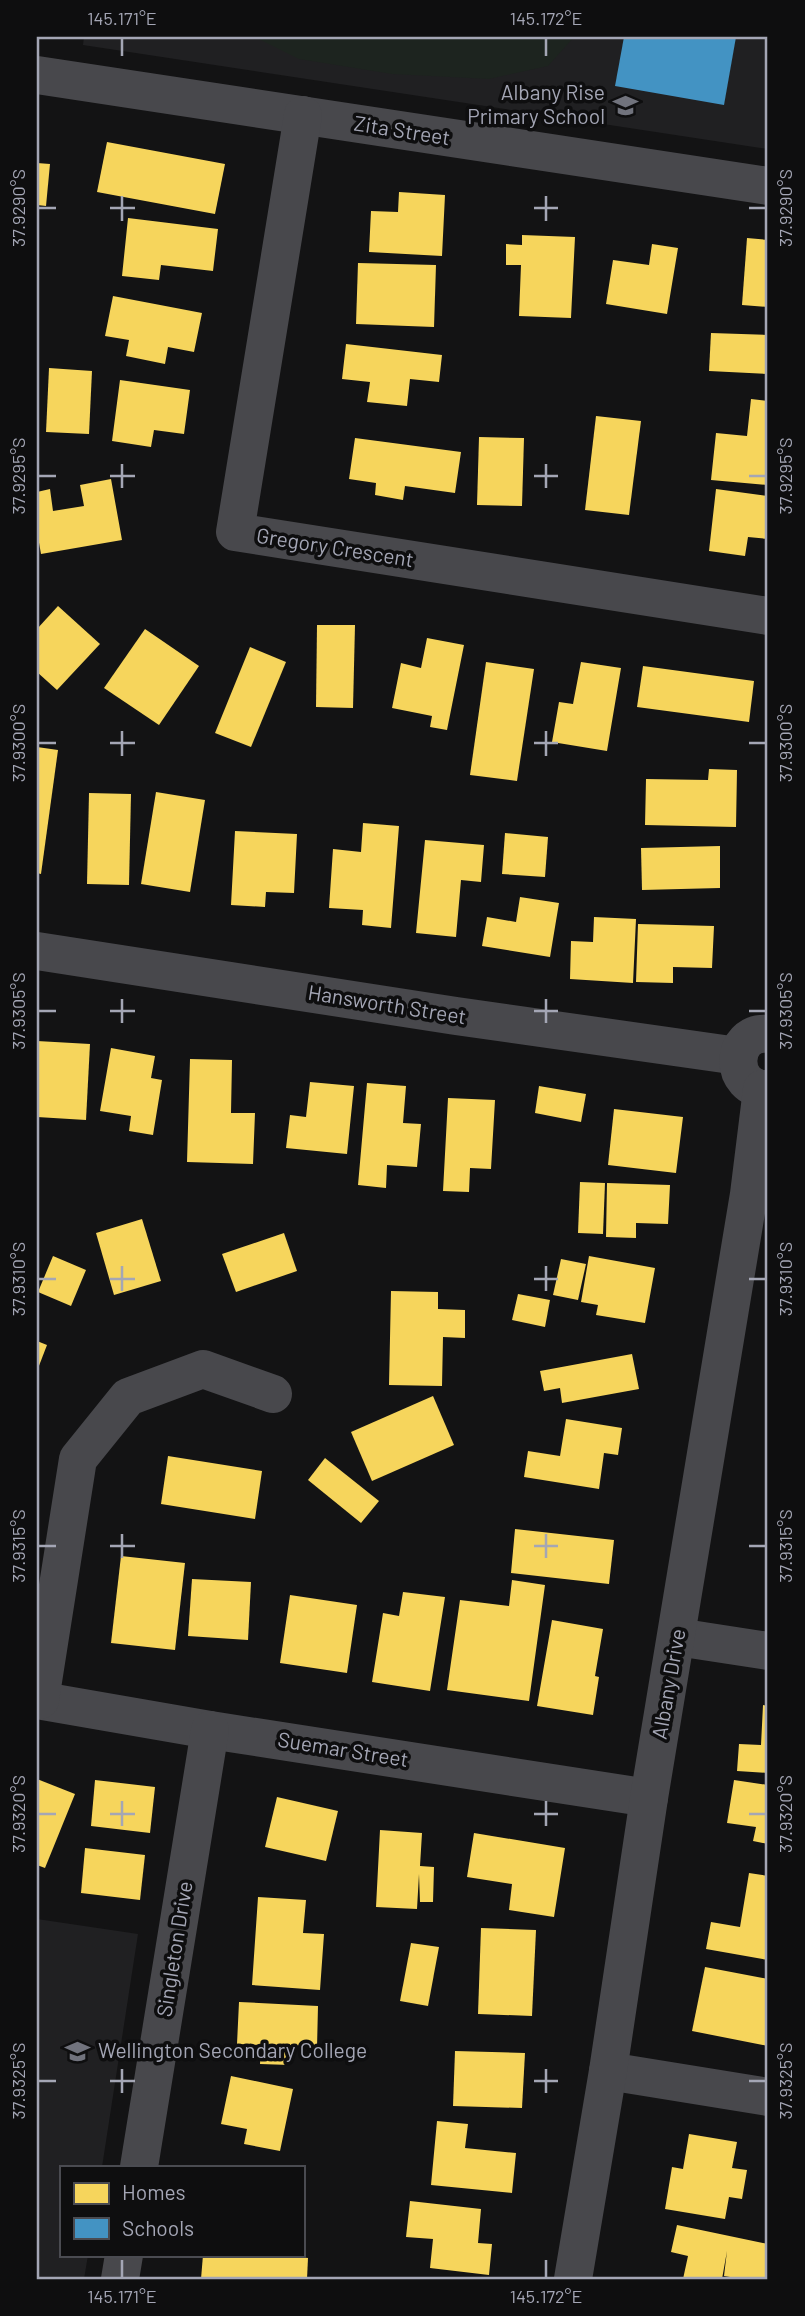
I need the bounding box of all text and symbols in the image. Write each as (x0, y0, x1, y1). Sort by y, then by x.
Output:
text: 145.171°E (87, 7, 157, 29)
text: 145.172°E (510, 7, 582, 29)
place label: Albany Rise Primary School (467, 79, 605, 128)
school or university icon: Albany Rise Primary School (611, 91, 639, 119)
street label: Zita Street (352, 110, 452, 149)
text: 37.9290°S (7, 169, 29, 247)
text: 37.9290°S (774, 169, 796, 247)
text: 37.9295°S (7, 437, 29, 515)
text: 37.9295°S (774, 437, 796, 515)
street label: Gregory Crescent (255, 522, 416, 571)
text: 37.9300°S (7, 704, 29, 782)
text: 37.9300°S (774, 704, 796, 782)
text: 37.9305°S (7, 972, 29, 1050)
text: 37.9305°S (774, 972, 796, 1050)
street label: Hansworth Street (306, 979, 468, 1028)
text: 37.9310°S (7, 1242, 29, 1316)
text: 37.9310°S (774, 1242, 796, 1316)
text: 37.9315°S (7, 1509, 29, 1583)
text: 37.9315°S (774, 1509, 796, 1583)
street label: Albany Drive (646, 1627, 690, 1741)
street label: Suemar Street (276, 1726, 410, 1771)
text: 37.9320°S (7, 1775, 29, 1853)
text: 37.9320°S (774, 1775, 796, 1853)
street label: Singleton Drive (150, 1879, 197, 2018)
school or university icon: Wellington Secondary College (64, 2037, 92, 2065)
place label: Wellington Secondary College (98, 2037, 367, 2062)
text: 37.9325°S (7, 2043, 29, 2119)
text: 37.9325°S (774, 2043, 796, 2119)
legend (60, 2166, 304, 2256)
text: Homes (122, 2179, 186, 2204)
text: Schools (122, 2215, 194, 2240)
text: 145.171°E (87, 2285, 157, 2307)
text: 145.172°E (510, 2285, 582, 2307)

